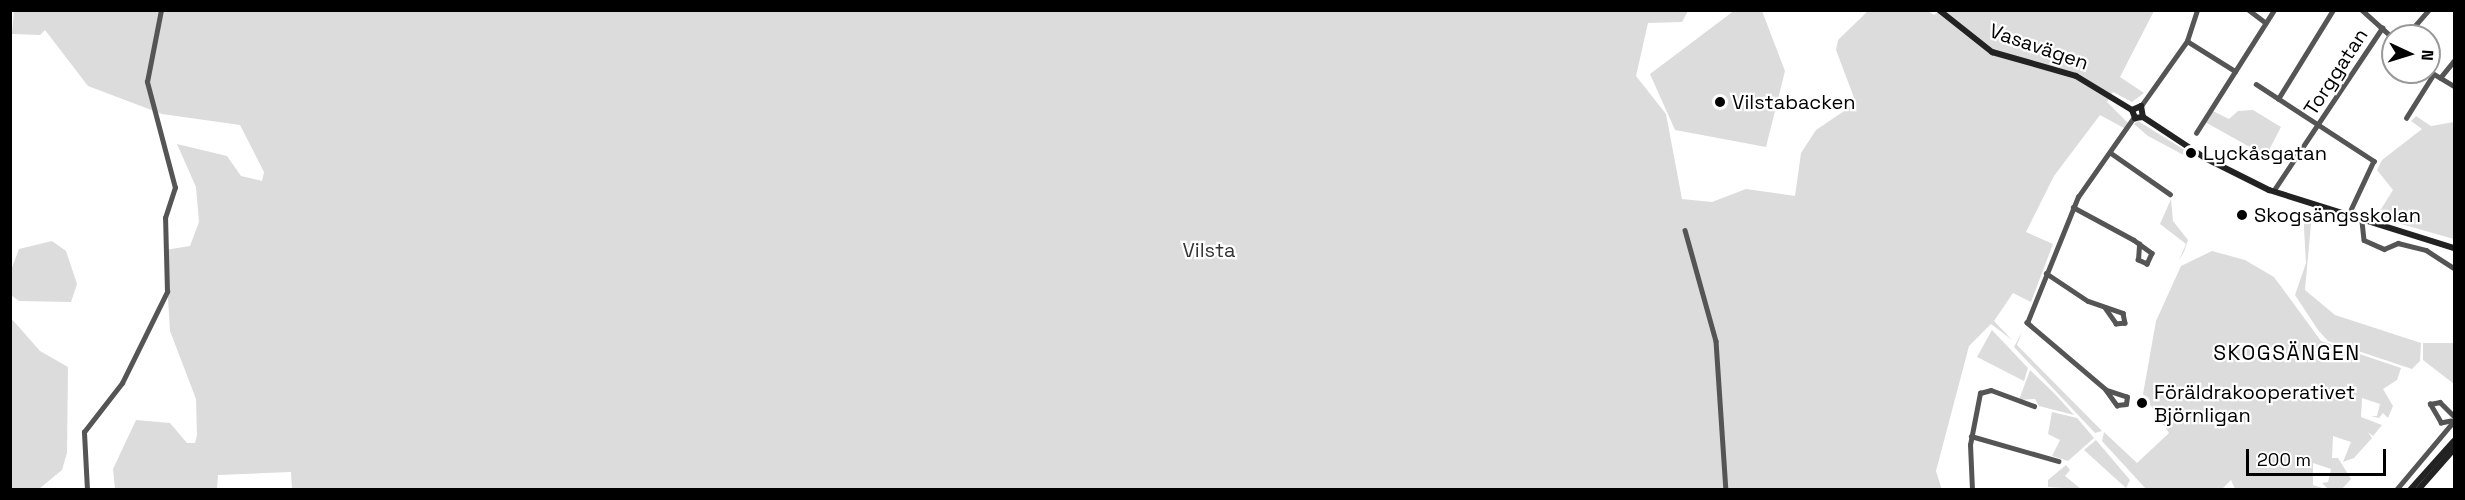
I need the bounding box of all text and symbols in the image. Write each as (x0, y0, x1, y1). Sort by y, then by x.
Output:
street label: Vasavägen (1986, 19, 2092, 75)
street label: Torggatan (2299, 24, 2373, 120)
north arrow (2381, 24, 2441, 84)
text: N (2417, 49, 2438, 61)
place label: Vilstabacken (1732, 90, 1856, 114)
marker: Vilstabacken (1713, 95, 1727, 109)
place label: Lyckåsgatan (2203, 141, 2327, 165)
marker: Lyckåsgatan (2184, 146, 2198, 160)
place label: Skogsängsskolan (2254, 203, 2421, 227)
marker: Skogsängsskolan (2235, 208, 2249, 222)
park label: Vilsta (1182, 238, 1236, 262)
district label: SKOGSÄNGEN (2213, 340, 2361, 366)
place label: Föräldrakooperativet Björnligan (2154, 380, 2355, 427)
marker: Föräldrakooperativet Björnligan (2135, 396, 2149, 410)
scale bar (2249, 437, 2388, 475)
text: 200 m (2257, 448, 2311, 471)

